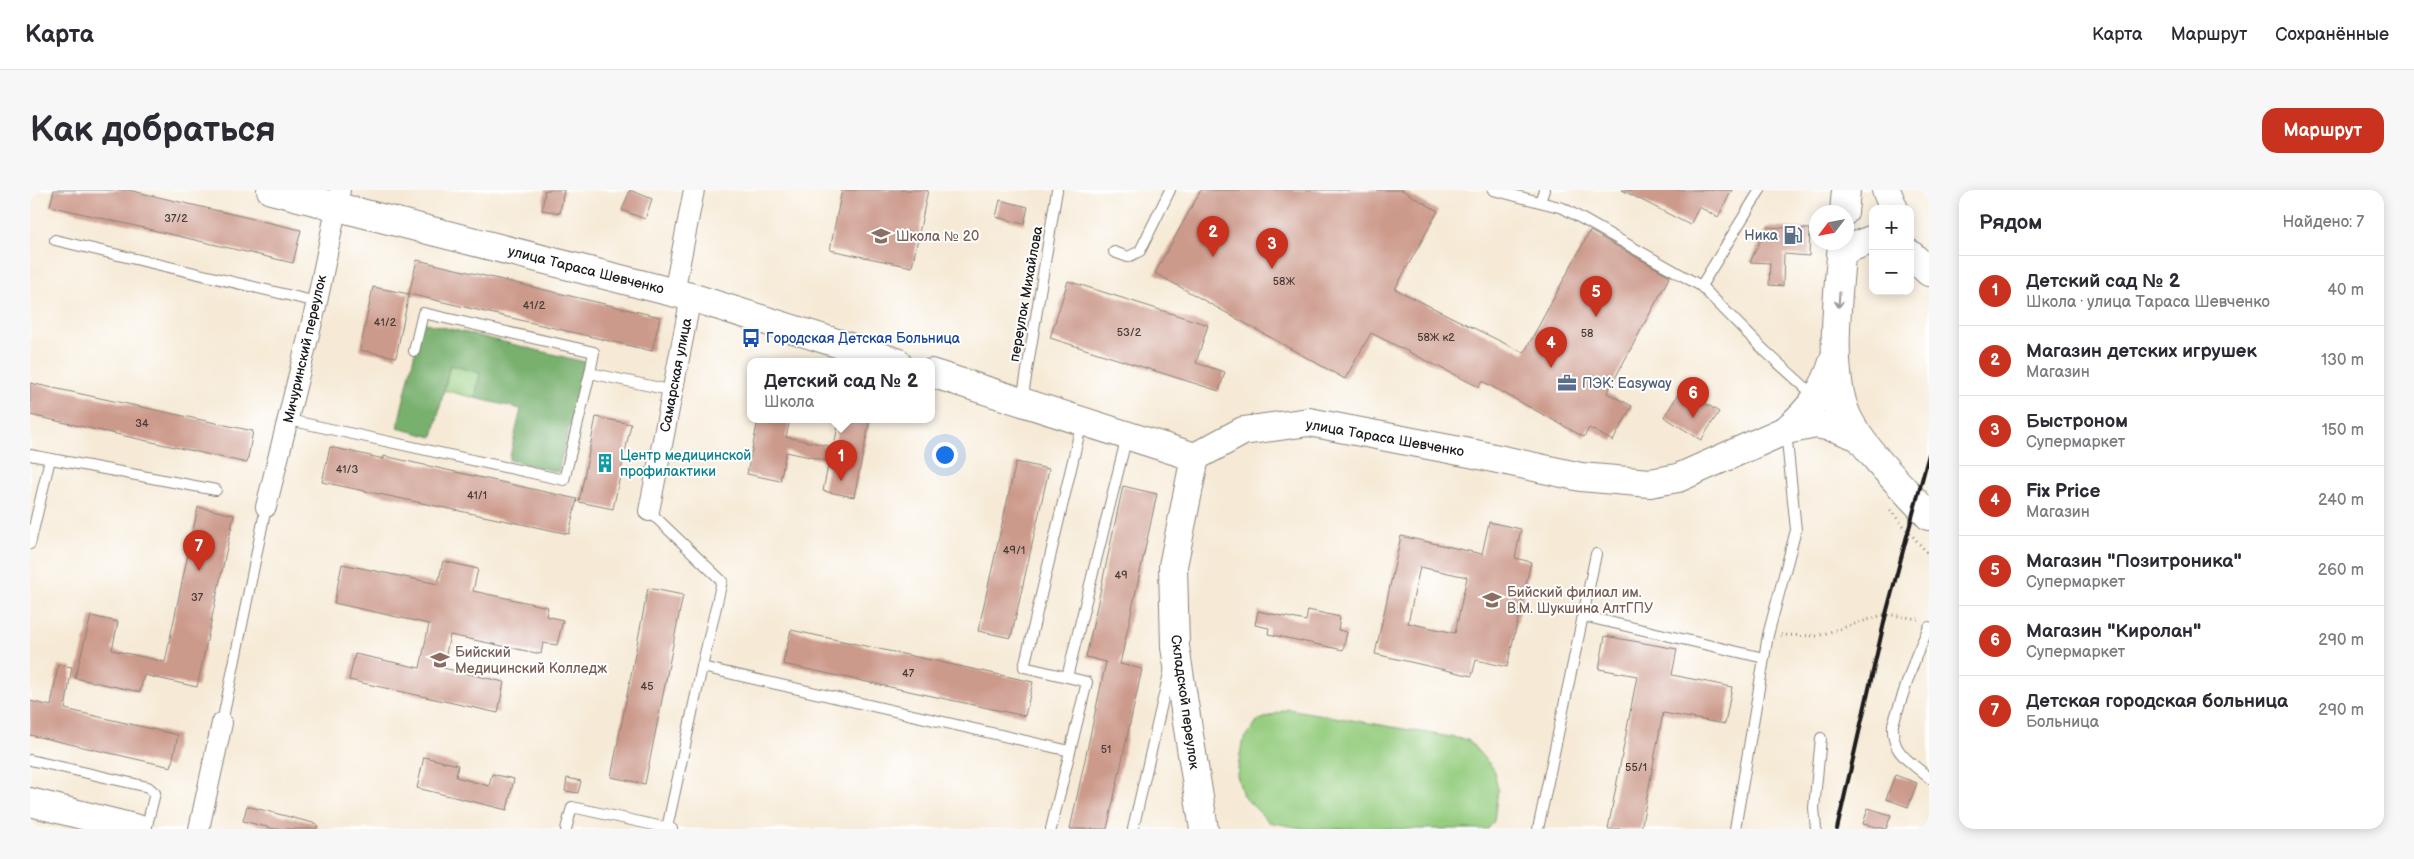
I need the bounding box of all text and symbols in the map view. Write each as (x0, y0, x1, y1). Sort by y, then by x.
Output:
text: Карта (25, 20, 94, 49)
text: Карта (2092, 24, 2143, 45)
text: Маршрут (2171, 24, 2247, 45)
text: Сохранённые (2275, 24, 2389, 45)
button: Маршрут (2262, 108, 2384, 153)
text: Как добраться (30, 109, 276, 152)
north arrow (1809, 205, 1854, 250)
map controls (1869, 205, 1914, 295)
button: + (1869, 205, 1914, 250)
text: Рядом (1979, 210, 2042, 235)
house number: 37/2 (164, 212, 188, 225)
text: Найдено: 7 (2282, 213, 2364, 232)
pin: 2 (1197, 216, 1229, 257)
street label: переулок Михайлова (1006, 224, 1046, 363)
fuel station icon: Ника (1782, 224, 1804, 246)
school or university icon: Школа № 20 (870, 225, 892, 247)
place label: Ника (1744, 227, 1779, 244)
place label: Школа № 20 (896, 228, 979, 245)
pin: 3 (1256, 228, 1288, 269)
street label: улица Тараса Шевченко (506, 242, 666, 298)
button: − (1869, 250, 1914, 295)
text: Детский сад № 2 (2026, 270, 2180, 293)
street label: Мичуринский переулок (280, 273, 330, 425)
house number: 58Ж (1273, 275, 1296, 288)
pin: 5 (1580, 276, 1612, 317)
text: 1 (1992, 281, 1998, 300)
text: 40 m (2327, 281, 2364, 300)
one-way arrow (1834, 291, 1843, 307)
text: Школа · улица Тараса Шевченко (2026, 293, 2270, 312)
house number: 41/2 (523, 299, 546, 312)
house number: 41/2 (374, 316, 397, 329)
street label: Самарская улица (657, 316, 696, 433)
house number: 53/2 (1117, 326, 1142, 339)
bus stop icon: Городская Детская Больница (740, 327, 762, 349)
pin: 4 (1535, 327, 1567, 368)
house number: 58 (1581, 327, 1593, 340)
place label: Городская Детская Больница (766, 330, 961, 347)
house number: 58Ж к2 (1417, 331, 1455, 344)
text: Магазин детских игрушек (2026, 340, 2257, 363)
text: 2 (1990, 351, 2000, 370)
text: 130 m (2321, 351, 2364, 370)
popup (747, 358, 935, 423)
text: Магазин (2026, 363, 2090, 382)
text: Детский сад № 2 (764, 370, 918, 393)
office icon: ПЭК: Easyway (1556, 372, 1578, 394)
place label: ПЭК: Easyway (1582, 375, 1672, 392)
pin: 6 (1677, 377, 1709, 418)
text: Школа (764, 393, 814, 412)
text: Быстроном (2026, 410, 2128, 433)
street label: улица Тараса Шевченко (1305, 416, 1465, 460)
house number: 34 (135, 417, 149, 430)
text: 3 (1990, 421, 2000, 440)
text: 150 m (2322, 421, 2364, 440)
text: Супермаркет (2026, 433, 2125, 452)
pin: 1 (825, 440, 857, 481)
your location (932, 442, 958, 468)
place label: Центр медицинской профилактики (620, 447, 751, 480)
building icon: Центр медицинской профилактики (594, 452, 616, 474)
house number: 41/3 (336, 463, 359, 476)
text: Fix Price (2026, 480, 2100, 503)
house number: 41/1 (467, 489, 487, 502)
text: 4 (1990, 491, 2000, 510)
text: 240 m (2318, 491, 2364, 510)
text: Магазин (2026, 503, 2090, 522)
pin: 7 (183, 530, 215, 571)
house number: 49/1 (1003, 544, 1025, 557)
text: Магазин "Позитроника" (2026, 550, 2242, 573)
text: 5 (1990, 561, 2000, 580)
text: 260 m (2318, 561, 2364, 580)
house number: 49 (1114, 569, 1128, 582)
text: Супермаркет (2026, 573, 2125, 592)
place label: Бийский филиал им. В.М. Шукшина АлтГПУ (1507, 584, 1653, 617)
school or university icon: Бийский филиал им. В.М. Шукшина АлтГПУ (1481, 589, 1503, 611)
house number: 37 (191, 591, 204, 604)
text: Магазин "Киролан" (2026, 620, 2201, 643)
text: 6 (1990, 631, 2000, 650)
text: 290 m (2318, 631, 2364, 650)
street label: Складской переулок (1167, 634, 1203, 771)
text: Супермаркет (2026, 643, 2125, 662)
place label: Бийский Медицинский Колледж (455, 644, 607, 677)
school or university icon: Бийский Медицинский Колледж (429, 649, 451, 671)
house number: 47 (902, 667, 915, 680)
house number: 45 (640, 680, 654, 693)
text: Детская городская больница (2026, 690, 2288, 713)
text: 7 (1991, 701, 1999, 720)
text: 290 m (2318, 701, 2364, 720)
text: Больница (2026, 713, 2099, 732)
house number: 51 (1101, 743, 1111, 756)
house number: 55/1 (1625, 761, 1647, 774)

